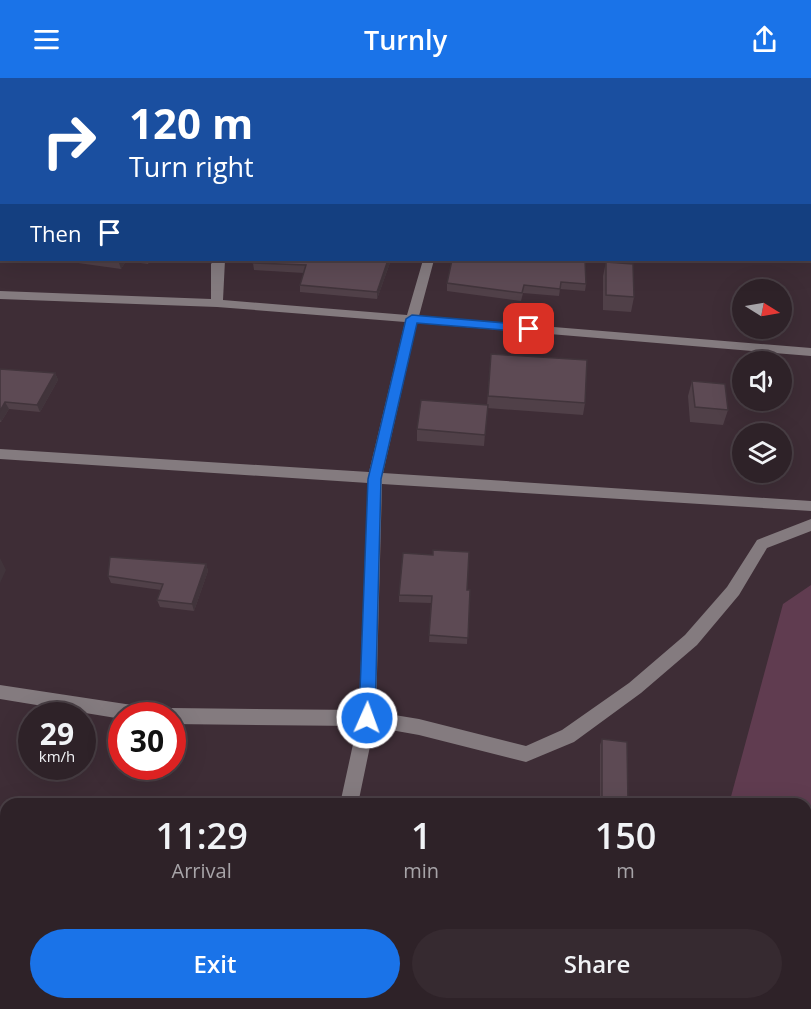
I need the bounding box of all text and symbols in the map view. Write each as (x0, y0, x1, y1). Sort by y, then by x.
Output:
text: Turnly (364, 21, 447, 58)
icon: menu (30, 23, 63, 56)
icon: share (748, 23, 781, 56)
text: 120 m (129, 94, 253, 151)
icon: right (30, 102, 108, 180)
text: Turn right (129, 148, 254, 185)
icon: arrive (93, 216, 126, 249)
text: Then (30, 218, 81, 248)
north arrow (732, 279, 792, 339)
map controls (732, 279, 792, 483)
pin (503, 303, 554, 354)
icon: arrive (512, 312, 545, 345)
button: sound (732, 351, 792, 411)
button: layers (732, 423, 792, 483)
position arrow (335, 686, 399, 750)
speed limit sign: 30 (108, 702, 186, 780)
text: 29 (40, 713, 74, 754)
text: km/h (39, 746, 75, 766)
text: 11:29 (156, 811, 248, 860)
text: 1 (411, 811, 432, 860)
text: 150 (595, 811, 656, 860)
text: Arrival (172, 857, 232, 884)
text: min (403, 857, 439, 884)
text: m (616, 857, 635, 884)
button: Exit (30, 929, 400, 998)
button: Share (412, 929, 782, 998)

